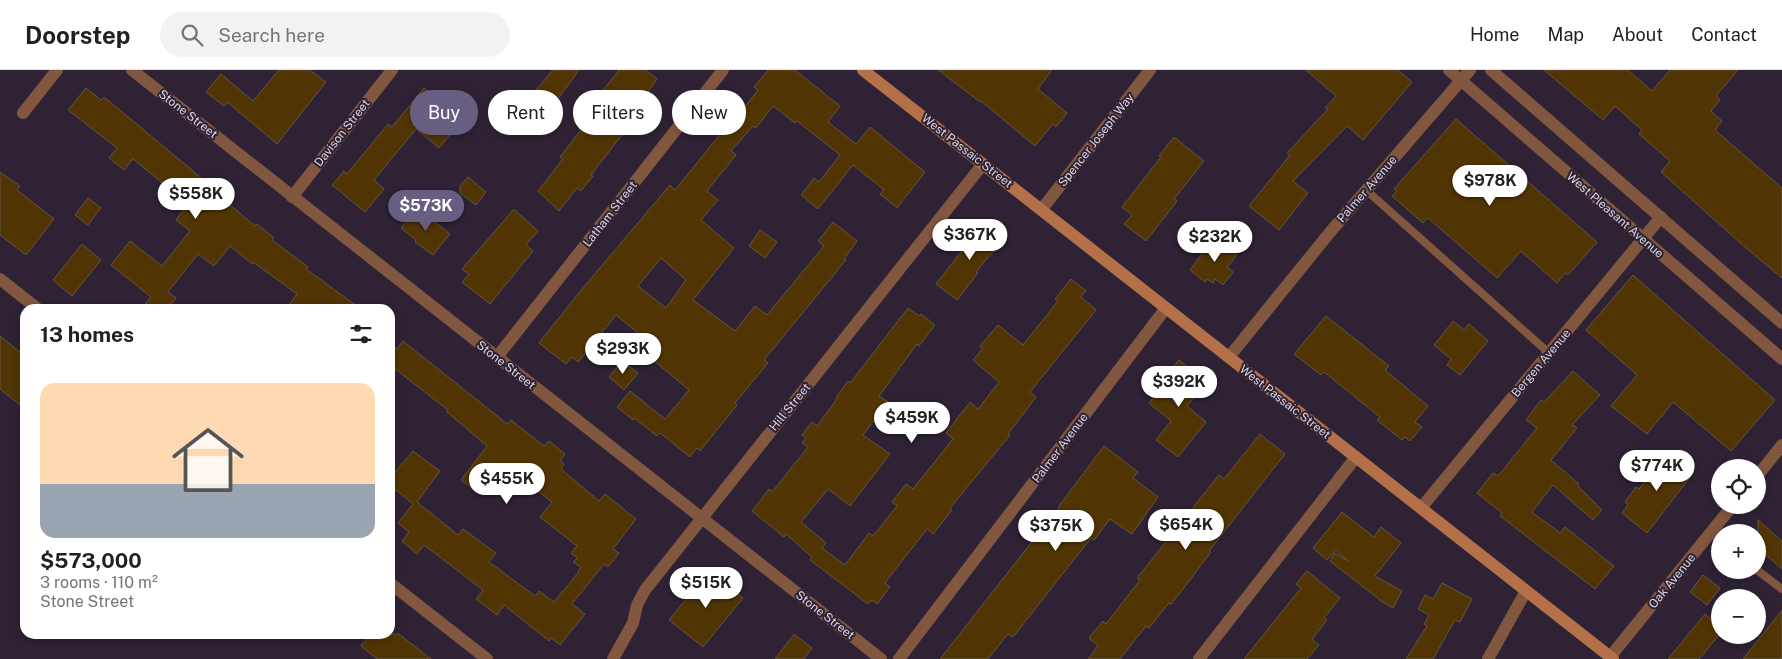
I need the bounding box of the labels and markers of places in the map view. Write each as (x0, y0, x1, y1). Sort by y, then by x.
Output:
pin: $978K (1455, 164, 1525, 207)
pin: $558K (161, 178, 231, 220)
pin: $573K (391, 190, 461, 232)
pin: $367K (935, 218, 1005, 261)
pin: $232K (1180, 220, 1250, 263)
pin: $293K (588, 332, 658, 375)
pin: $392K (1144, 366, 1214, 408)
pin: $459K (877, 402, 947, 444)
pin: $774K (1622, 450, 1692, 492)
pin: $455K (472, 462, 542, 505)
pin: $654K (1151, 508, 1221, 551)
pin: $375K (1021, 510, 1091, 552)
pin: $515K (671, 566, 741, 609)

